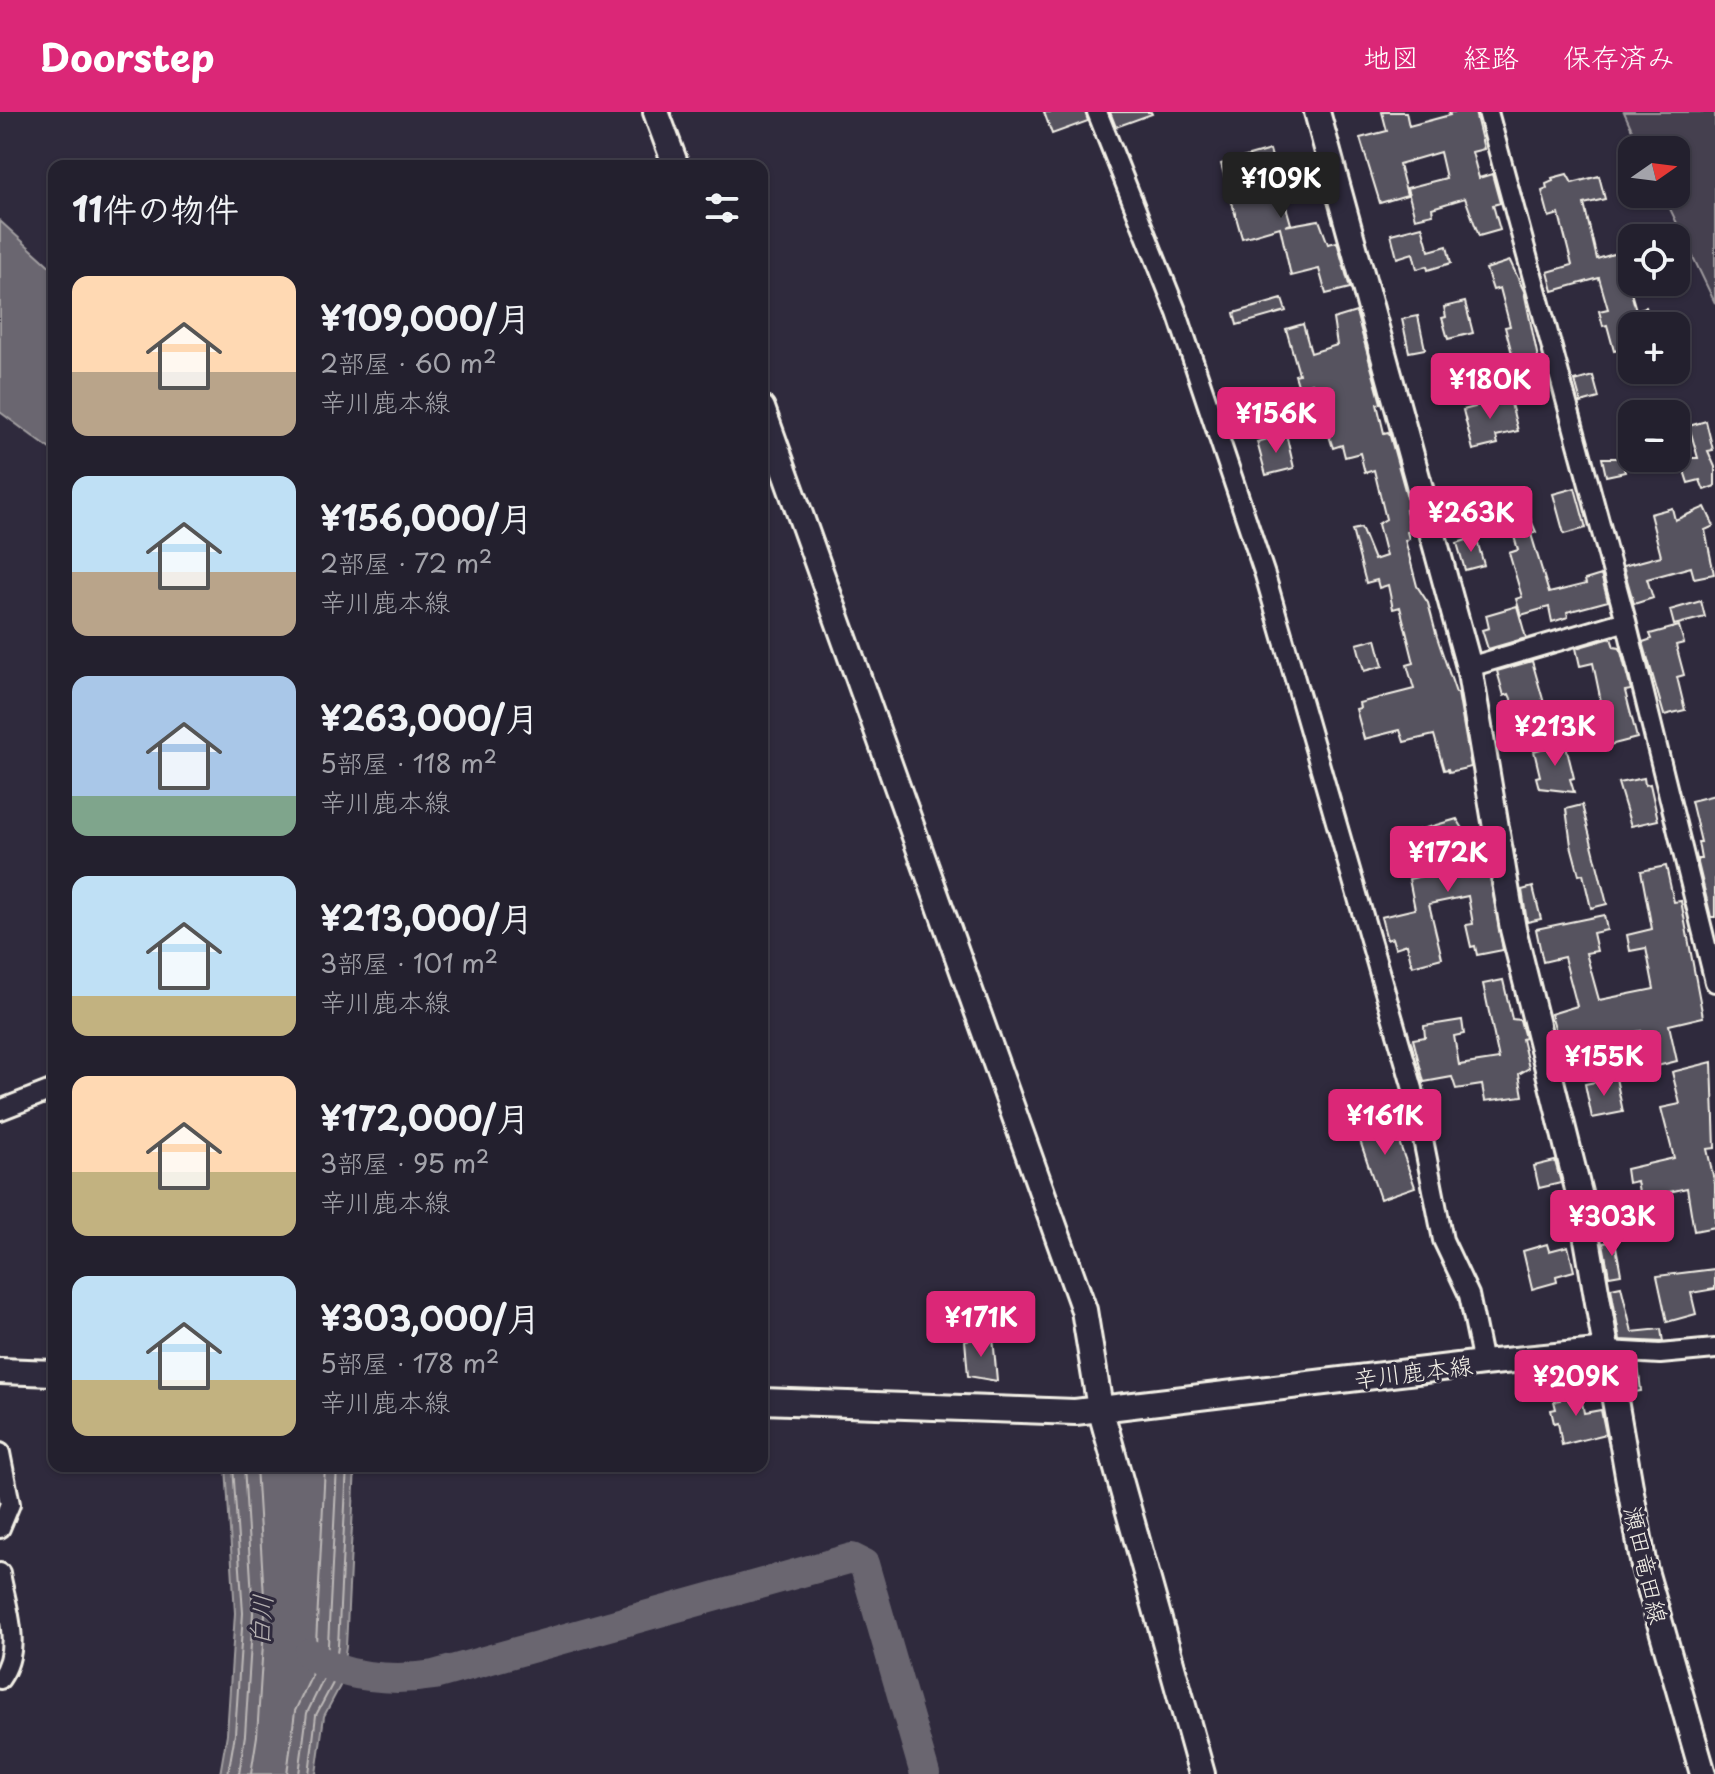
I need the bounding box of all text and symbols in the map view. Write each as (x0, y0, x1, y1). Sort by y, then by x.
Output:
text: Doorstep (40, 28, 215, 85)
text: 地図 (1363, 35, 1419, 78)
text: 経路 (1463, 35, 1519, 78)
text: 保存済み (1563, 35, 1675, 78)
north arrow (1618, 136, 1690, 208)
map controls (1618, 136, 1690, 472)
pin: ¥109K (1225, 152, 1337, 220)
text: ¥109K (1240, 158, 1322, 197)
text: 11件の物件 (72, 182, 239, 234)
icon: filters (700, 186, 744, 230)
button: locate (1618, 224, 1690, 296)
text: ¥109,000/月 (320, 291, 531, 343)
icon: home (136, 308, 232, 404)
button: + (1618, 312, 1690, 384)
text: 2部屋 · 60 m² (320, 343, 497, 382)
pin: ¥180K (1434, 353, 1546, 421)
text: ¥180K (1449, 359, 1531, 398)
text: 辛川鹿本線 (320, 382, 450, 421)
pin: ¥156K (1220, 387, 1332, 455)
text: ¥156K (1235, 393, 1317, 432)
button: − (1618, 400, 1690, 472)
pin: ¥263K (1415, 486, 1527, 554)
text: ¥156,000/月 (320, 491, 533, 543)
text: ¥263K (1427, 492, 1515, 531)
icon: home (136, 508, 232, 604)
text: 2部屋 · 72 m² (320, 543, 492, 582)
text: 辛川鹿本線 (320, 582, 450, 621)
text: ¥263,000/月 (320, 691, 539, 743)
pin: ¥213K (1499, 700, 1611, 768)
text: ¥213K (1514, 706, 1596, 745)
icon: home (136, 708, 232, 804)
text: 5部屋 · 118 m² (320, 743, 497, 782)
text: 辛川鹿本線 (320, 782, 450, 821)
pin: ¥172K (1392, 826, 1504, 894)
text: ¥172K (1408, 832, 1488, 871)
text: ¥213,000/月 (320, 891, 534, 943)
icon: home (136, 908, 232, 1004)
text: 3部屋 · 101 m² (320, 943, 498, 982)
text: 辛川鹿本線 (320, 982, 450, 1021)
pin: ¥155K (1548, 1030, 1660, 1098)
text: ¥155K (1564, 1036, 1644, 1075)
pin: ¥161K (1329, 1089, 1441, 1157)
text: ¥172,000/月 (320, 1091, 530, 1143)
text: ¥161K (1346, 1095, 1424, 1134)
icon: home (136, 1108, 232, 1204)
text: 3部屋 · 95 m² (320, 1143, 489, 1182)
text: 辛川鹿本線 (320, 1182, 450, 1221)
pin: ¥303K (1556, 1190, 1668, 1258)
text: ¥303K (1568, 1196, 1656, 1235)
text: ¥303,000/月 (320, 1291, 541, 1343)
pin: ¥171K (925, 1291, 1037, 1359)
text: ¥171K (944, 1297, 1018, 1336)
icon: home (136, 1308, 232, 1404)
text: 5部屋 · 178 m² (320, 1343, 500, 1382)
street label: 辛川鹿本線 (1351, 1346, 1475, 1396)
pin: ¥209K (1520, 1350, 1632, 1418)
text: ¥209K (1533, 1356, 1619, 1395)
text: 辛川鹿本線 (320, 1382, 450, 1421)
street label: 瀬田竜田線 (1616, 1502, 1678, 1628)
water label: 白川 (239, 1593, 281, 1647)

